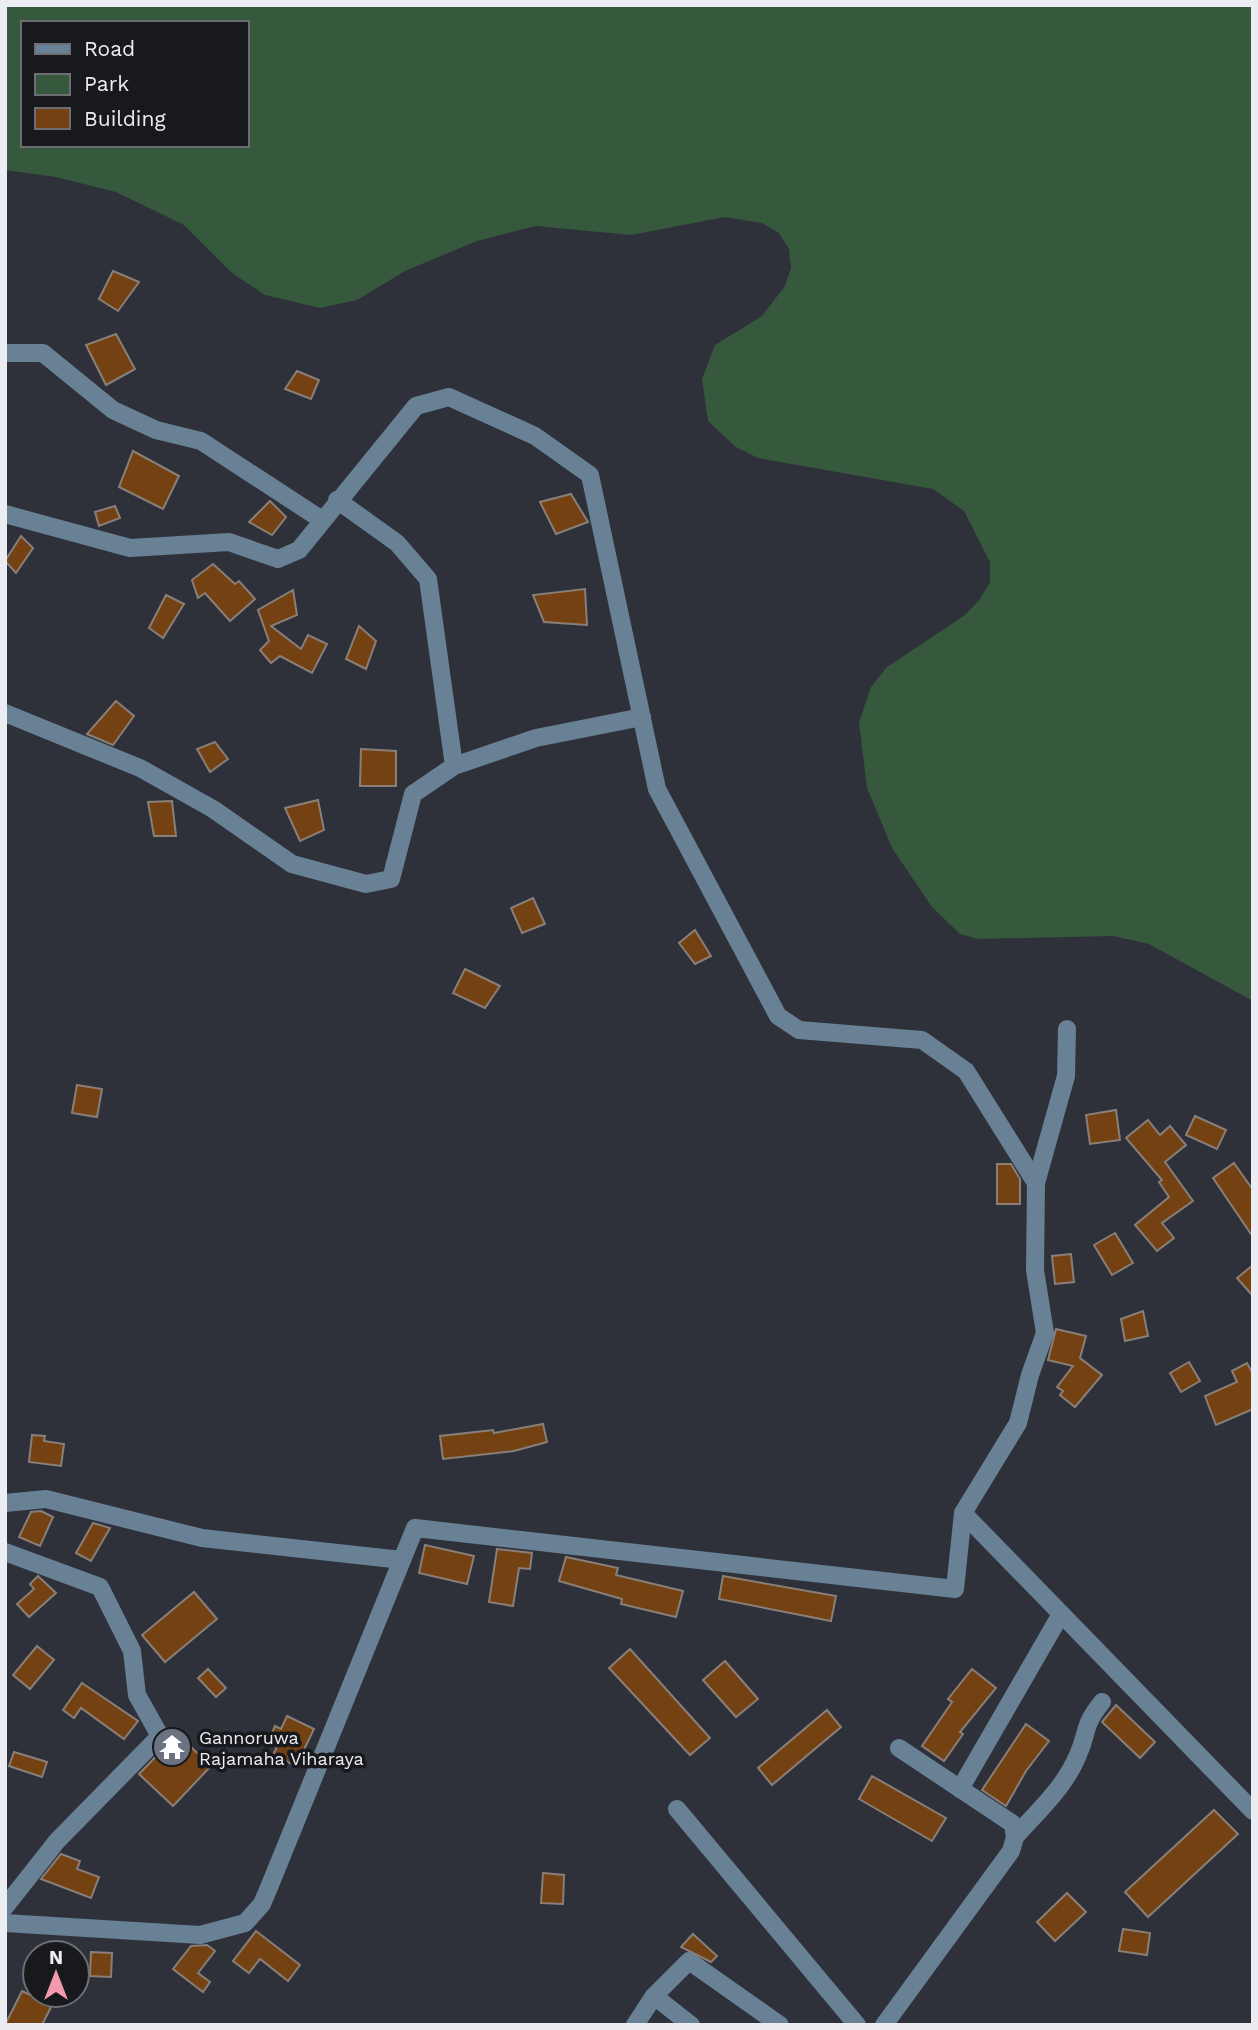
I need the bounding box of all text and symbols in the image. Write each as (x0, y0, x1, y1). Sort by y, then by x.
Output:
legend (21, 21, 248, 147)
text: Road (84, 36, 135, 61)
text: Park (84, 71, 129, 96)
text: Building (84, 106, 166, 131)
temple icon: Gannoruwa Rajamaha Viharaya (151, 1726, 193, 1768)
place label: Gannoruwa Rajamaha Viharaya (199, 1727, 364, 1769)
north arrow (21, 1939, 91, 2009)
text: N (49, 1946, 63, 1969)

